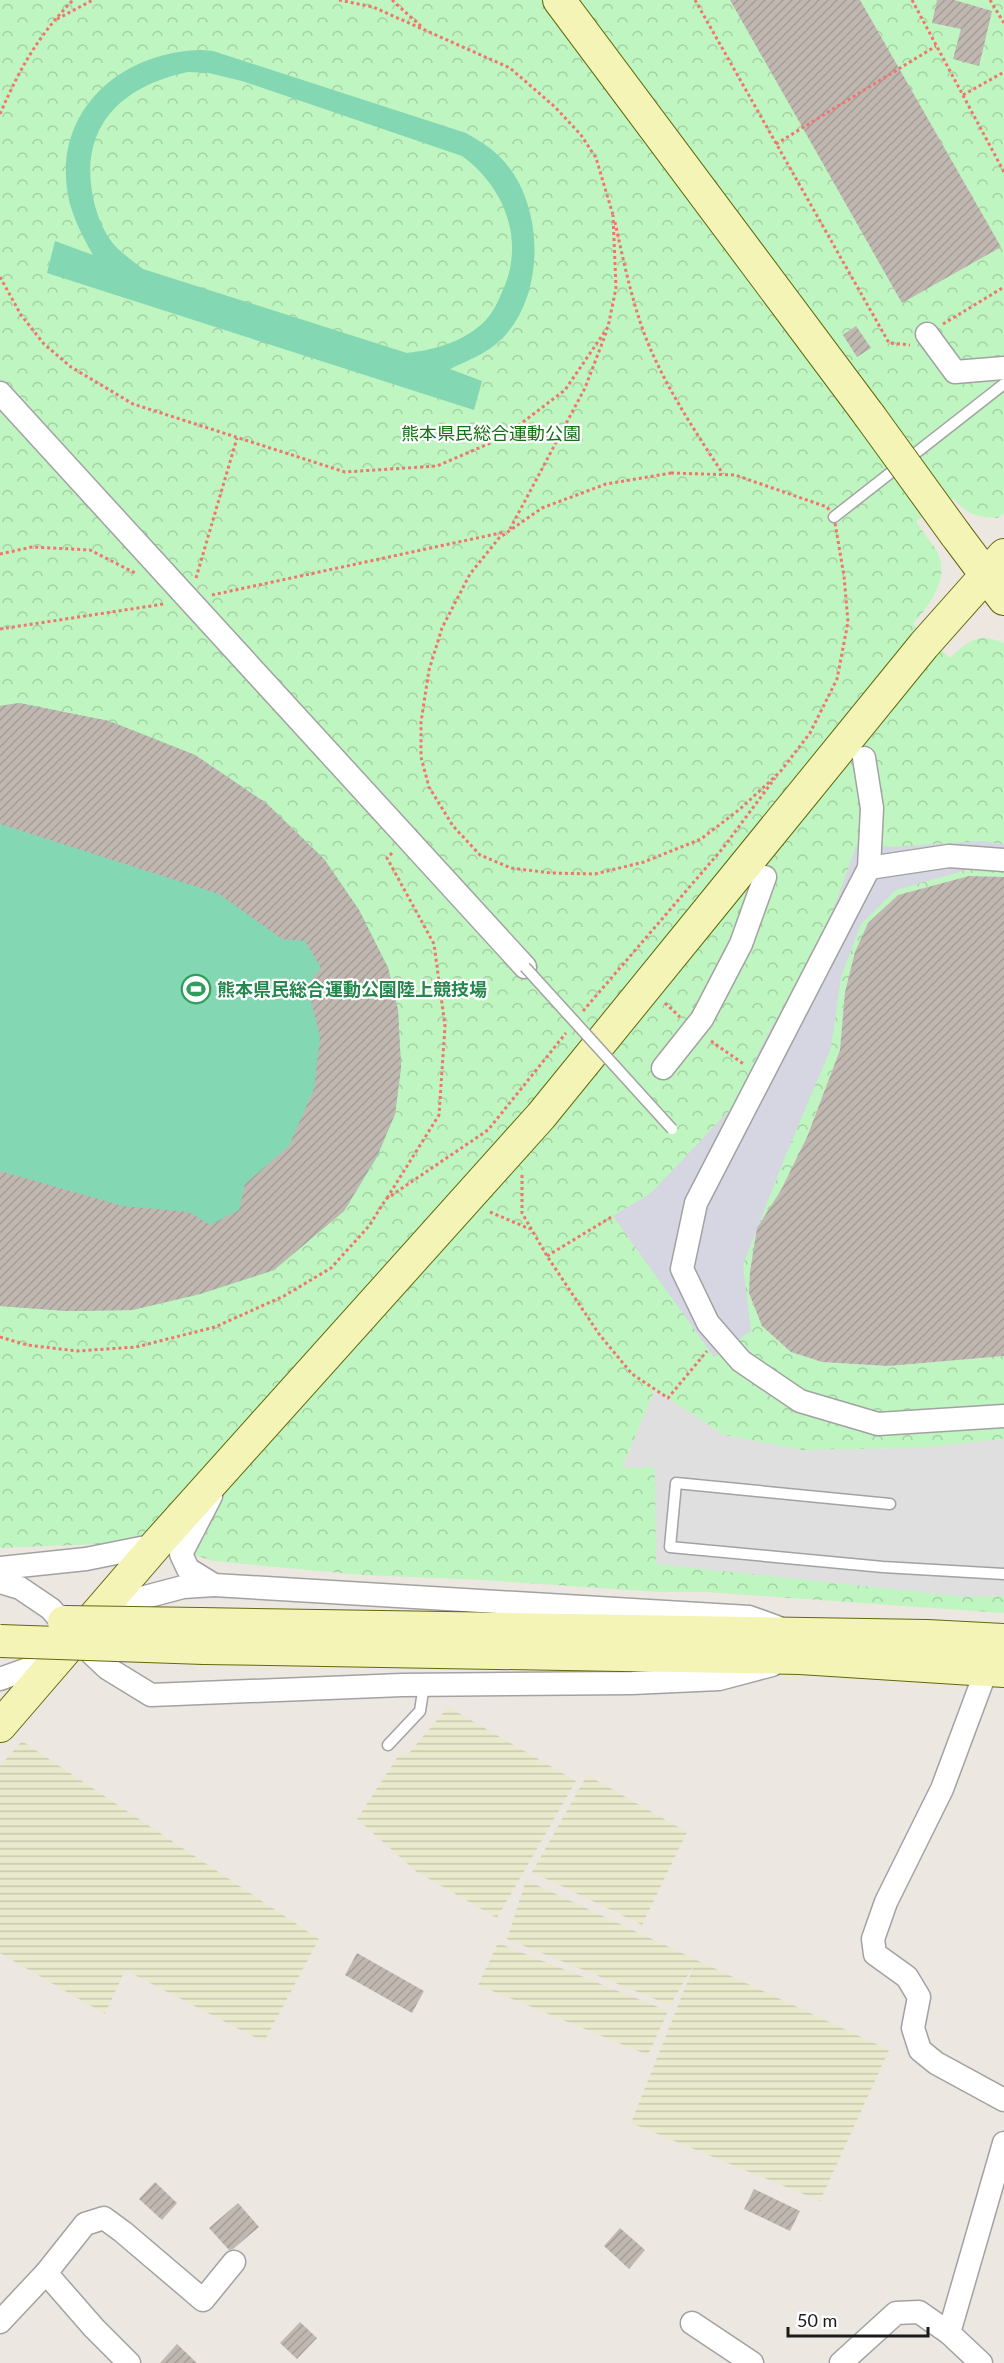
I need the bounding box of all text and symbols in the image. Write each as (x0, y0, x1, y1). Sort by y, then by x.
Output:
park label: 熊本県民総合運動公園 (401, 422, 581, 444)
sports icon: 熊本県民総合運動公園陸上競技場 (180, 973, 212, 1005)
place label: 熊本県民総合運動公園陸上競技場 (217, 978, 487, 1000)
scale bar (788, 2300, 928, 2338)
text: 50 m (797, 2309, 837, 2331)

